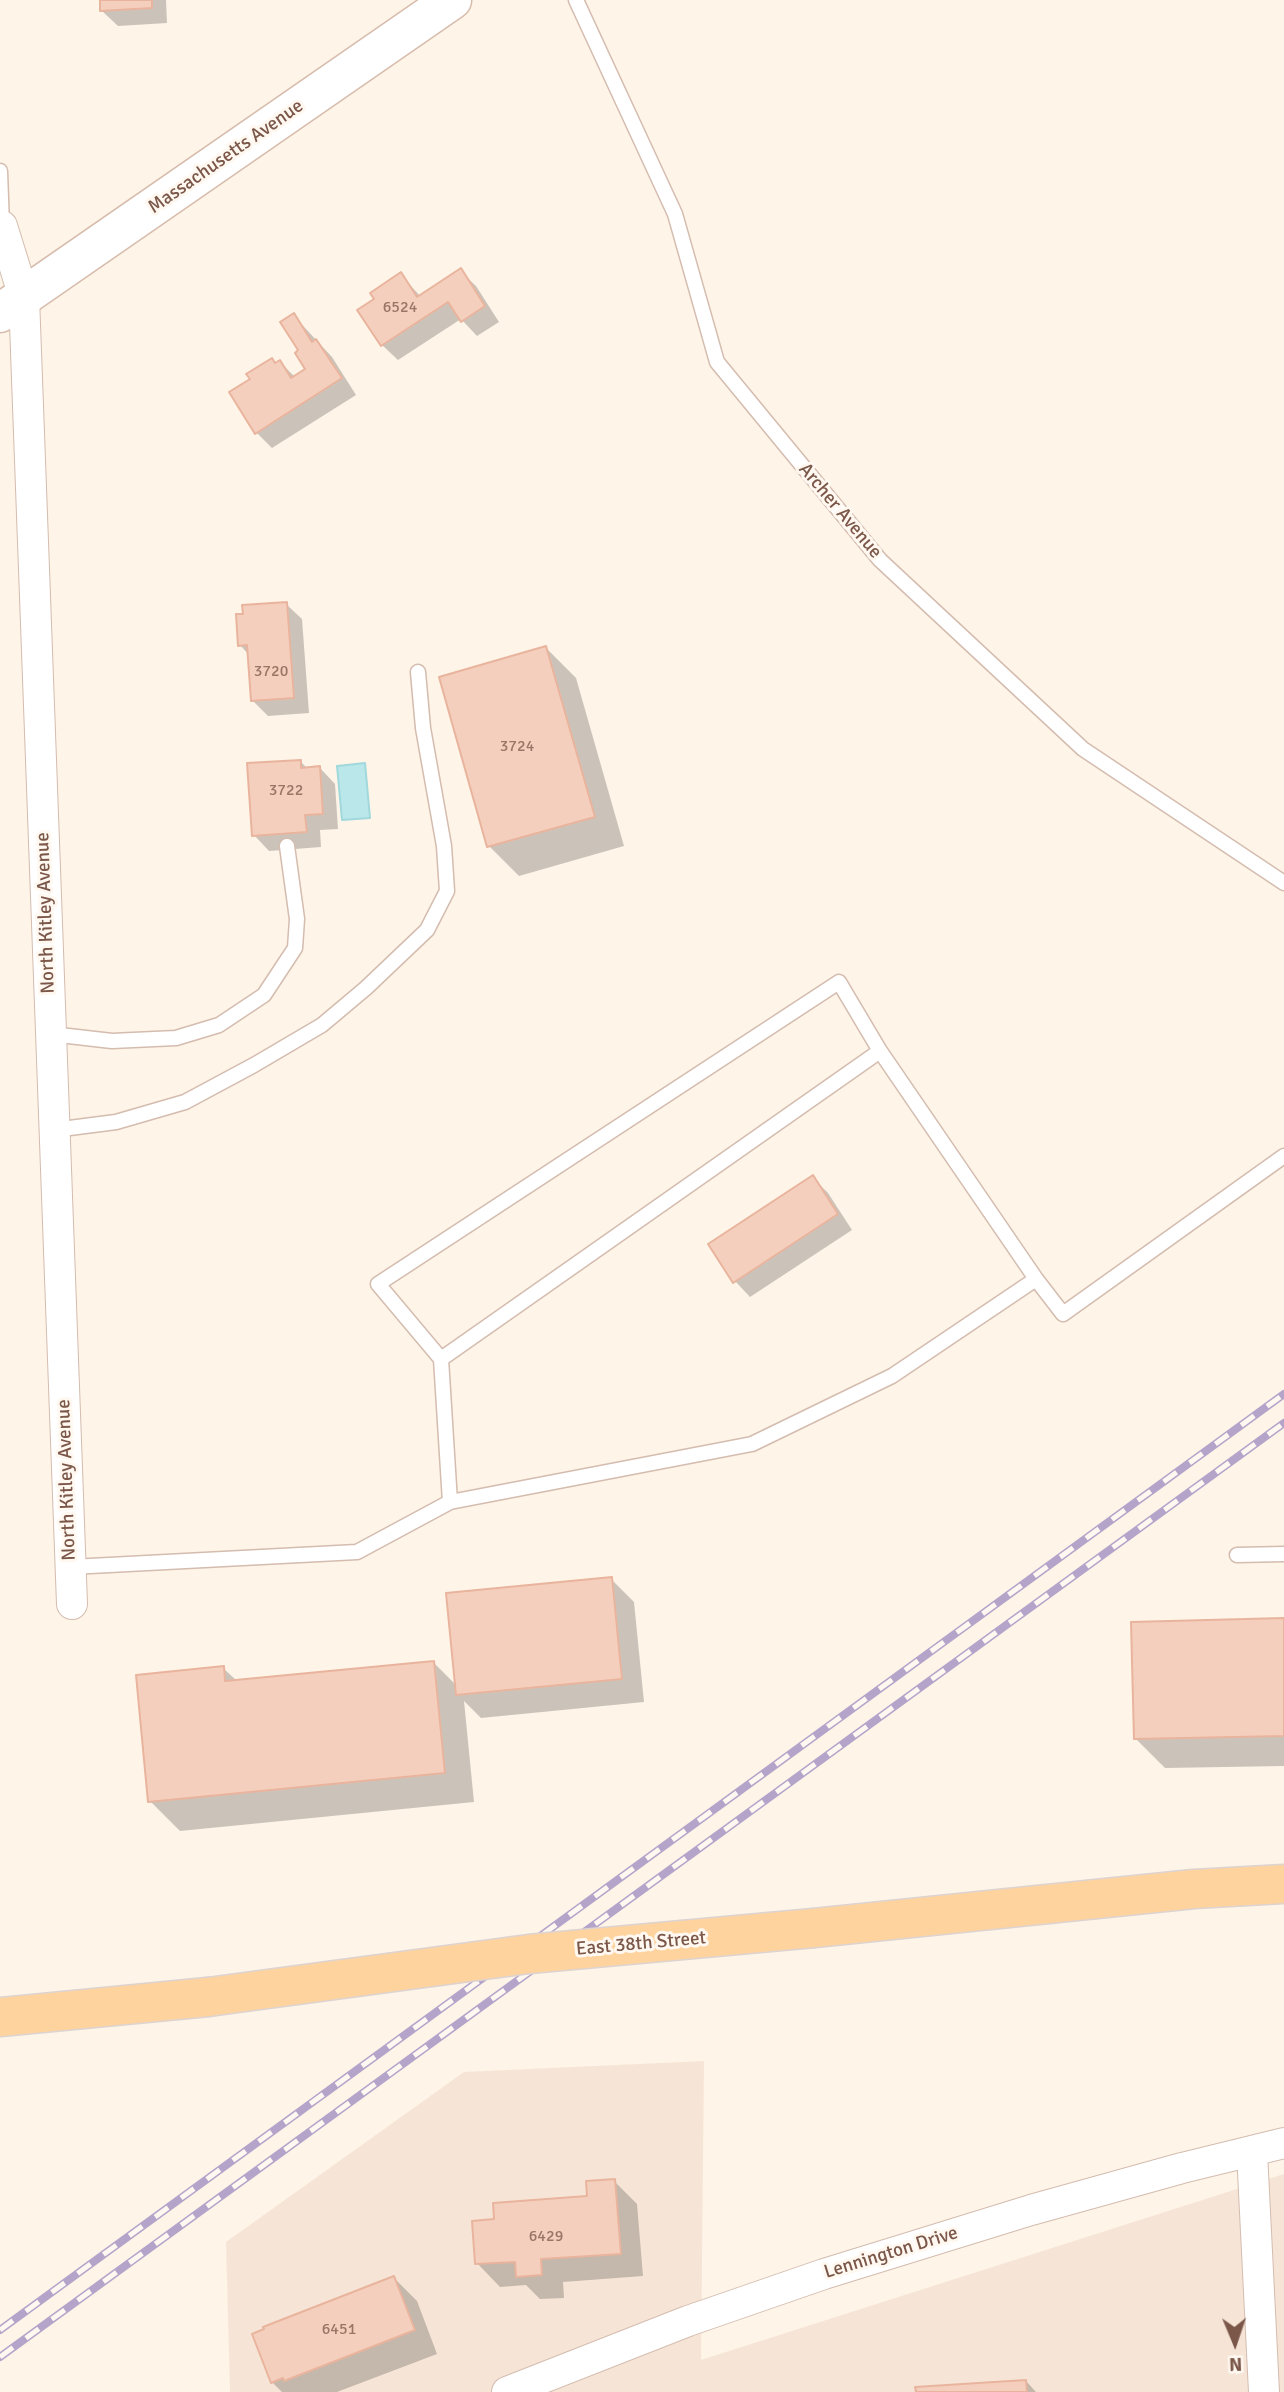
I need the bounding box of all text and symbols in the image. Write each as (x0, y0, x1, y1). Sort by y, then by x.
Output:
street label: Massachusetts Avenue (144, 95, 308, 219)
house number: 6524 (383, 298, 417, 318)
street label: Archer Avenue (793, 459, 887, 563)
house number: 3720 (254, 662, 288, 682)
house number: 3724 (500, 737, 534, 757)
house number: 3722 (269, 781, 303, 801)
street label: North Kitley Avenue (32, 832, 60, 994)
street label: North Kitley Avenue (53, 1399, 81, 1561)
street label: East 38th Street (575, 1927, 707, 1961)
street label: Lennington Drive (821, 2222, 961, 2284)
house number: 6429 (529, 2227, 563, 2247)
north arrow (1200, 2308, 1270, 2378)
house number: 6451 (322, 2320, 356, 2340)
text: N (1229, 2352, 1243, 2376)

